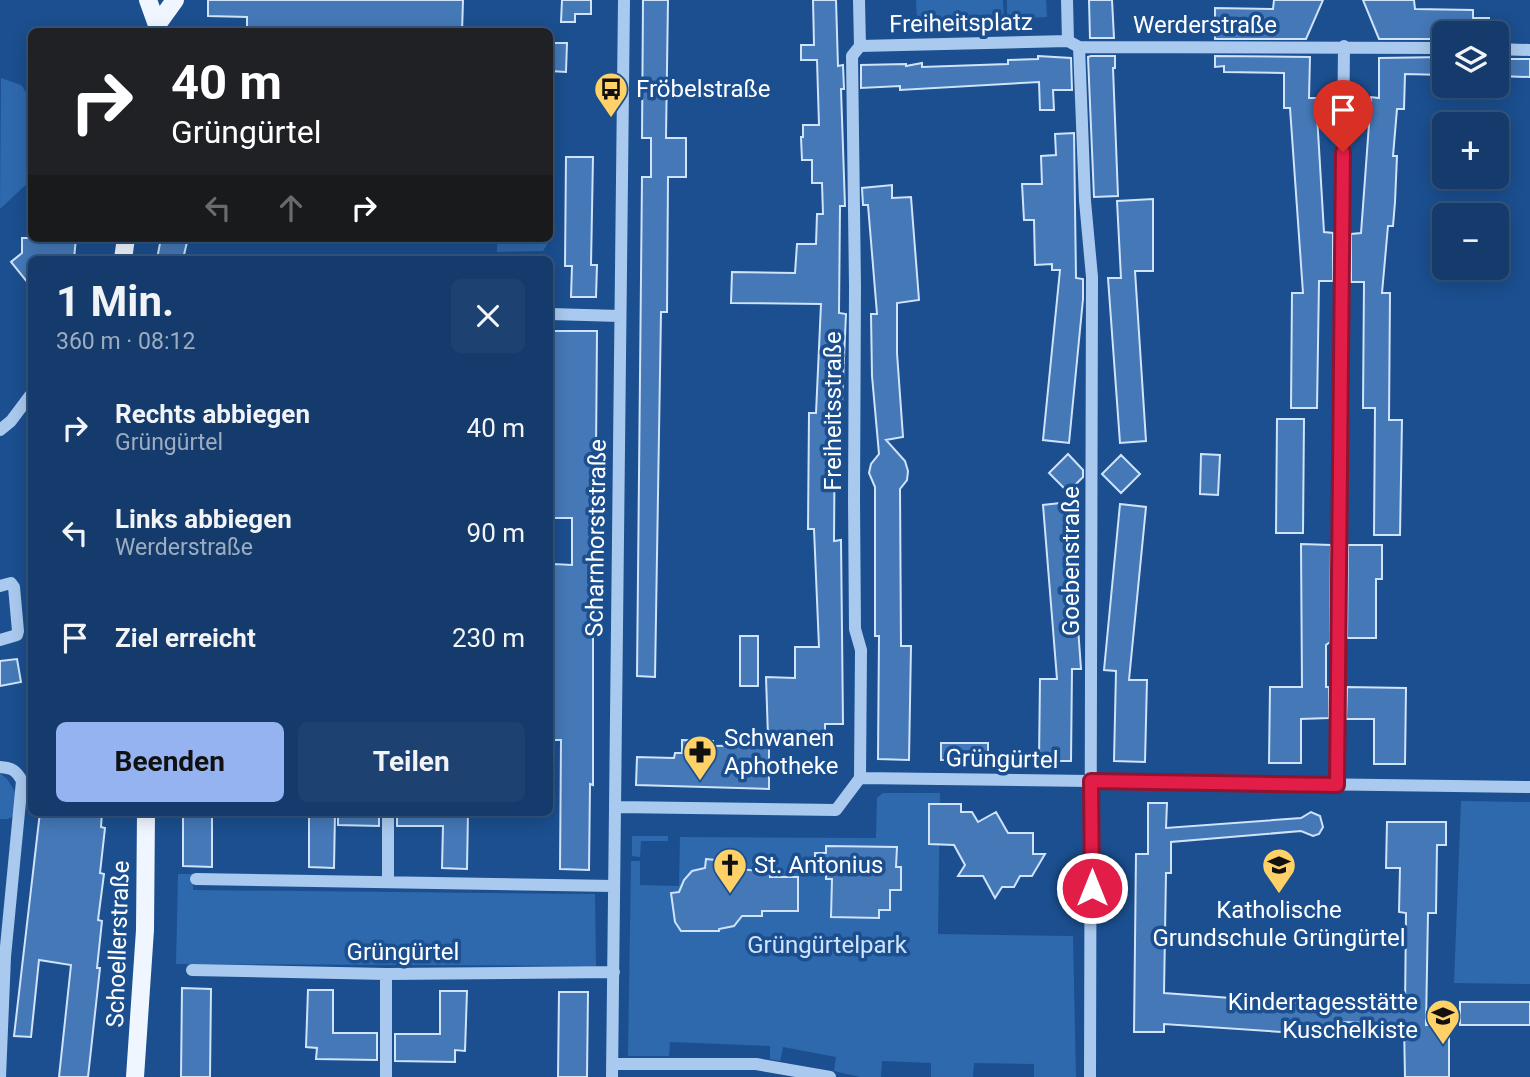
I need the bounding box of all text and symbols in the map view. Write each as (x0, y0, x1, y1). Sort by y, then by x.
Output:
street label: Freiheitsplatz (889, 8, 1033, 38)
street label: Werderstraße (1133, 11, 1277, 39)
map controls (1432, 21, 1509, 280)
button: layers (1432, 21, 1509, 98)
text: 40 m (171, 54, 282, 111)
icon: right (56, 56, 147, 147)
bus stop icon: Fröbelstraße (592, 70, 630, 119)
place label: Fröbelstraße (636, 75, 771, 103)
pin (1313, 80, 1373, 152)
icon: arrive (1324, 91, 1362, 129)
button: + (1432, 112, 1509, 189)
text: Grüngürtel (171, 113, 321, 151)
icon: left (199, 189, 237, 227)
icon: ahead (272, 189, 310, 227)
icon: right (345, 189, 383, 227)
button: − (1432, 203, 1509, 280)
text: 1 Min. (56, 277, 174, 326)
button: close (451, 279, 525, 353)
text: 360 m · 08:12 (56, 328, 195, 355)
street label: Freiheitsstraße (819, 331, 847, 491)
text: Rechts abbiegen (115, 399, 310, 429)
icon: right (56, 409, 94, 447)
text: 40 m (467, 413, 525, 443)
text: Grüngürtel (115, 429, 223, 456)
street label: Scharnhorststraße (580, 439, 612, 637)
street label: Goebenstraße (1057, 486, 1085, 636)
text: Links abbiegen (115, 504, 292, 534)
icon: left (56, 514, 94, 552)
text: 90 m (467, 518, 525, 548)
text: Werderstraße (115, 534, 253, 561)
icon: arrive (56, 619, 94, 657)
text: Ziel erreicht (115, 623, 256, 653)
text: 230 m (452, 623, 525, 653)
button: Beenden (56, 722, 284, 802)
button: Teilen (298, 722, 525, 802)
place label: Schwanen Aphotheke (724, 724, 839, 780)
pharmacy icon: Schwanen Aphotheke (681, 733, 719, 782)
street label: Grüngürtel (945, 744, 1059, 774)
church icon: St. Antonius (711, 846, 749, 895)
school or university icon: Katholische Grundschule Grüngürtel (1260, 846, 1298, 895)
place label: St. Antonius (754, 851, 883, 879)
position arrow (1055, 851, 1129, 925)
street label: Schoellerstraße (101, 860, 135, 1028)
place label: Katholische Grundschule Grüngürtel (1152, 896, 1406, 952)
park label: Grüngürtelpark (747, 931, 908, 959)
street label: Grüngürtel (347, 938, 459, 966)
place label: Kindertagesstätte Kuschelkiste (1228, 988, 1418, 1044)
school or university icon: Kindertagesstätte Kuschelkiste (1424, 997, 1462, 1046)

